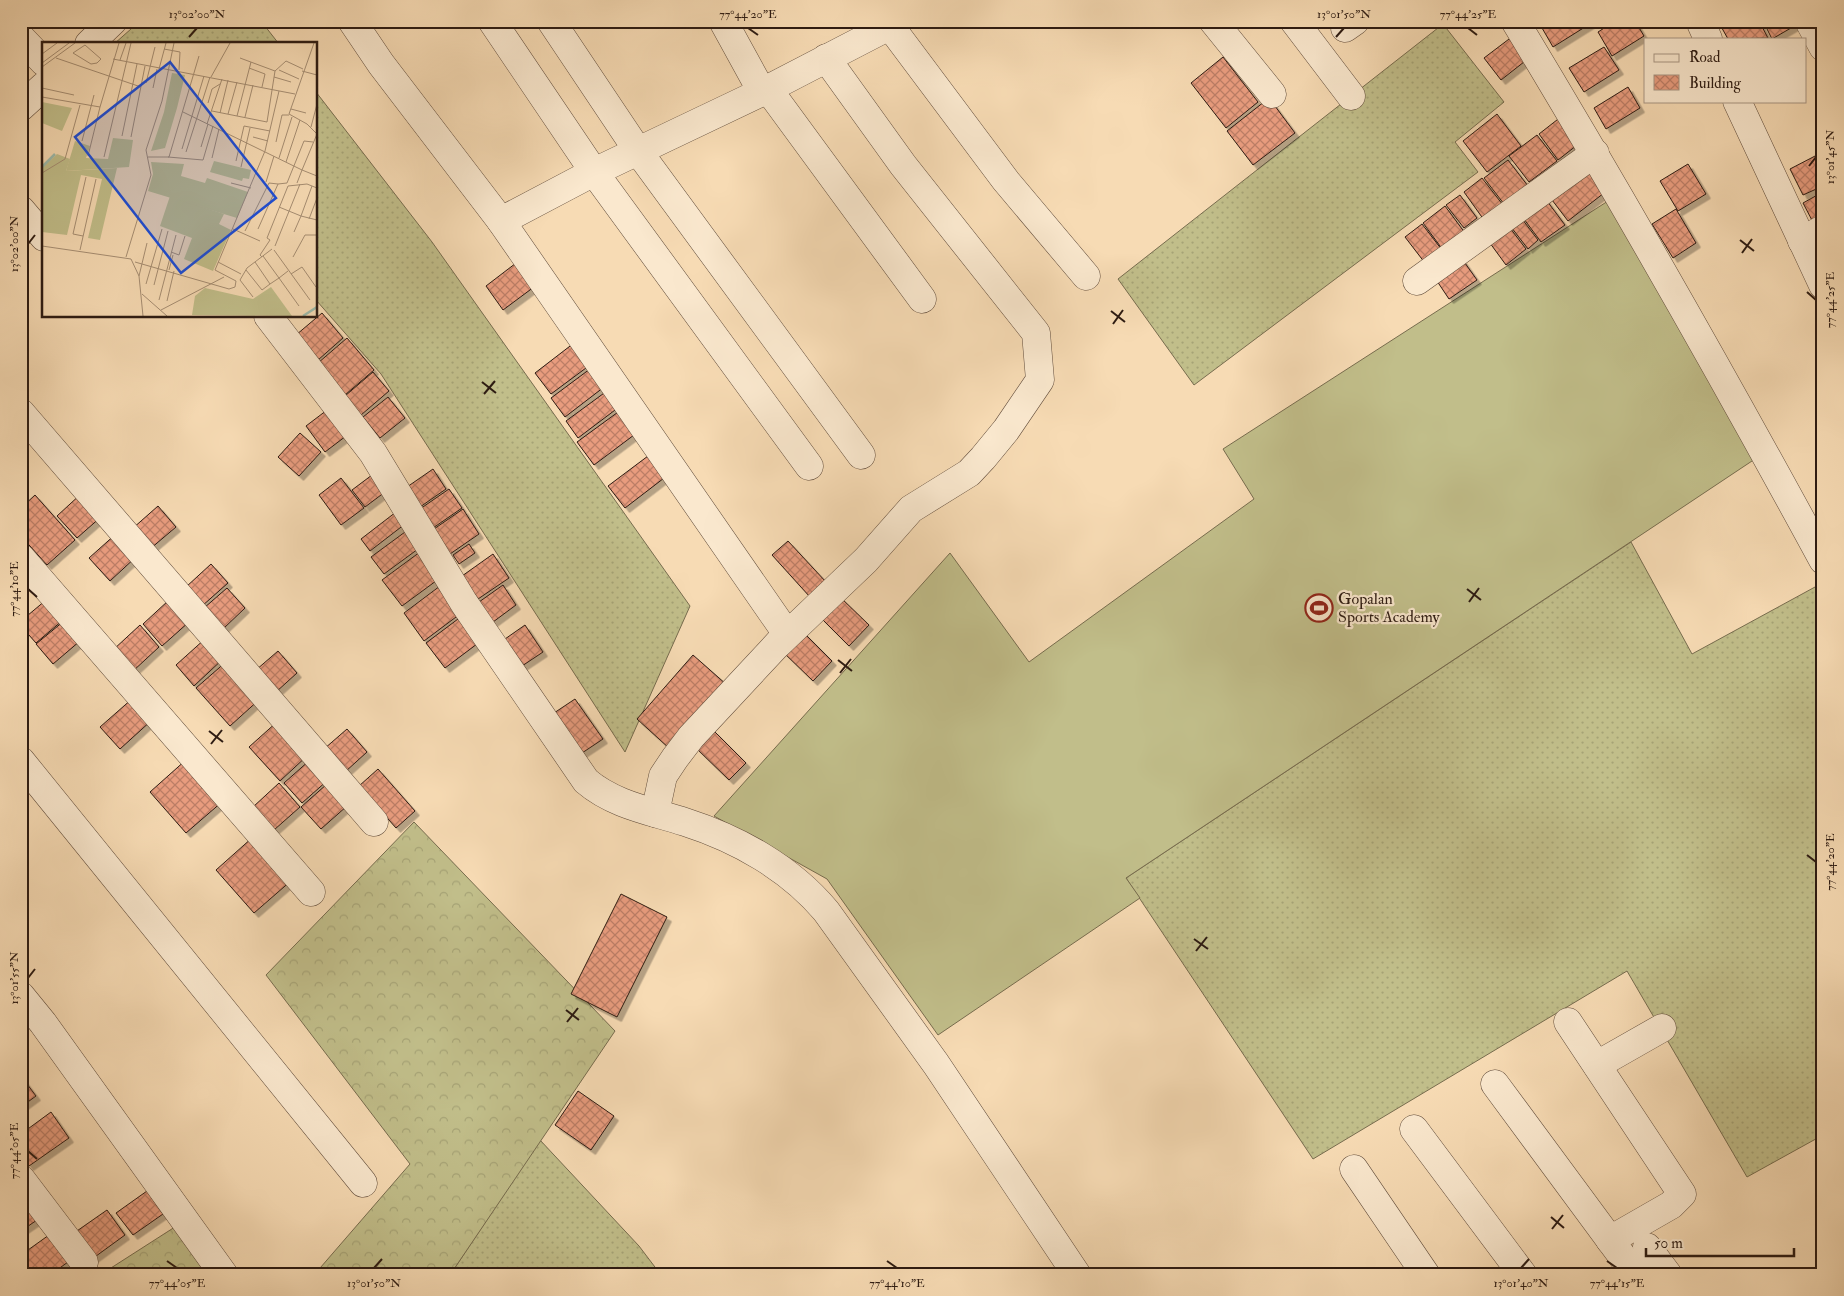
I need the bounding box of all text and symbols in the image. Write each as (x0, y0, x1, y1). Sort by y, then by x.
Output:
text: 13°02'00"N (169, 7, 226, 22)
text: 77°44'20"E (719, 7, 777, 22)
text: 13°01'50"N (1317, 7, 1371, 22)
text: 77°44'25"E (1440, 7, 1497, 22)
legend (1644, 38, 1806, 102)
inset map (42, 42, 318, 318)
text: Road (1689, 48, 1721, 67)
text: Building (1689, 74, 1741, 93)
text: 13°01'45"N (1823, 130, 1838, 184)
text: 13°02'00"N (7, 215, 22, 272)
text: 77°44'25"E (1823, 271, 1838, 328)
text: 77°44'10"E (7, 561, 22, 617)
place label: Gopalan Sports Academy (1338, 589, 1441, 628)
sports icon: Gopalan Sports Academy (1304, 593, 1334, 623)
text: 77°44'20"E (1823, 833, 1838, 891)
text: 13°01'55"N (7, 951, 22, 1005)
text: 77°44'05"E (7, 1122, 22, 1179)
scale bar (1646, 1226, 1794, 1258)
text: 50 m (1654, 1234, 1683, 1253)
text: 77°44'05"E (149, 1276, 206, 1291)
text: 13°01'50"N (347, 1276, 401, 1291)
text: 77°44'10"E (869, 1276, 925, 1291)
text: 13°01'40"N (1493, 1276, 1549, 1291)
text: 77°44'15"E (1590, 1276, 1645, 1291)

